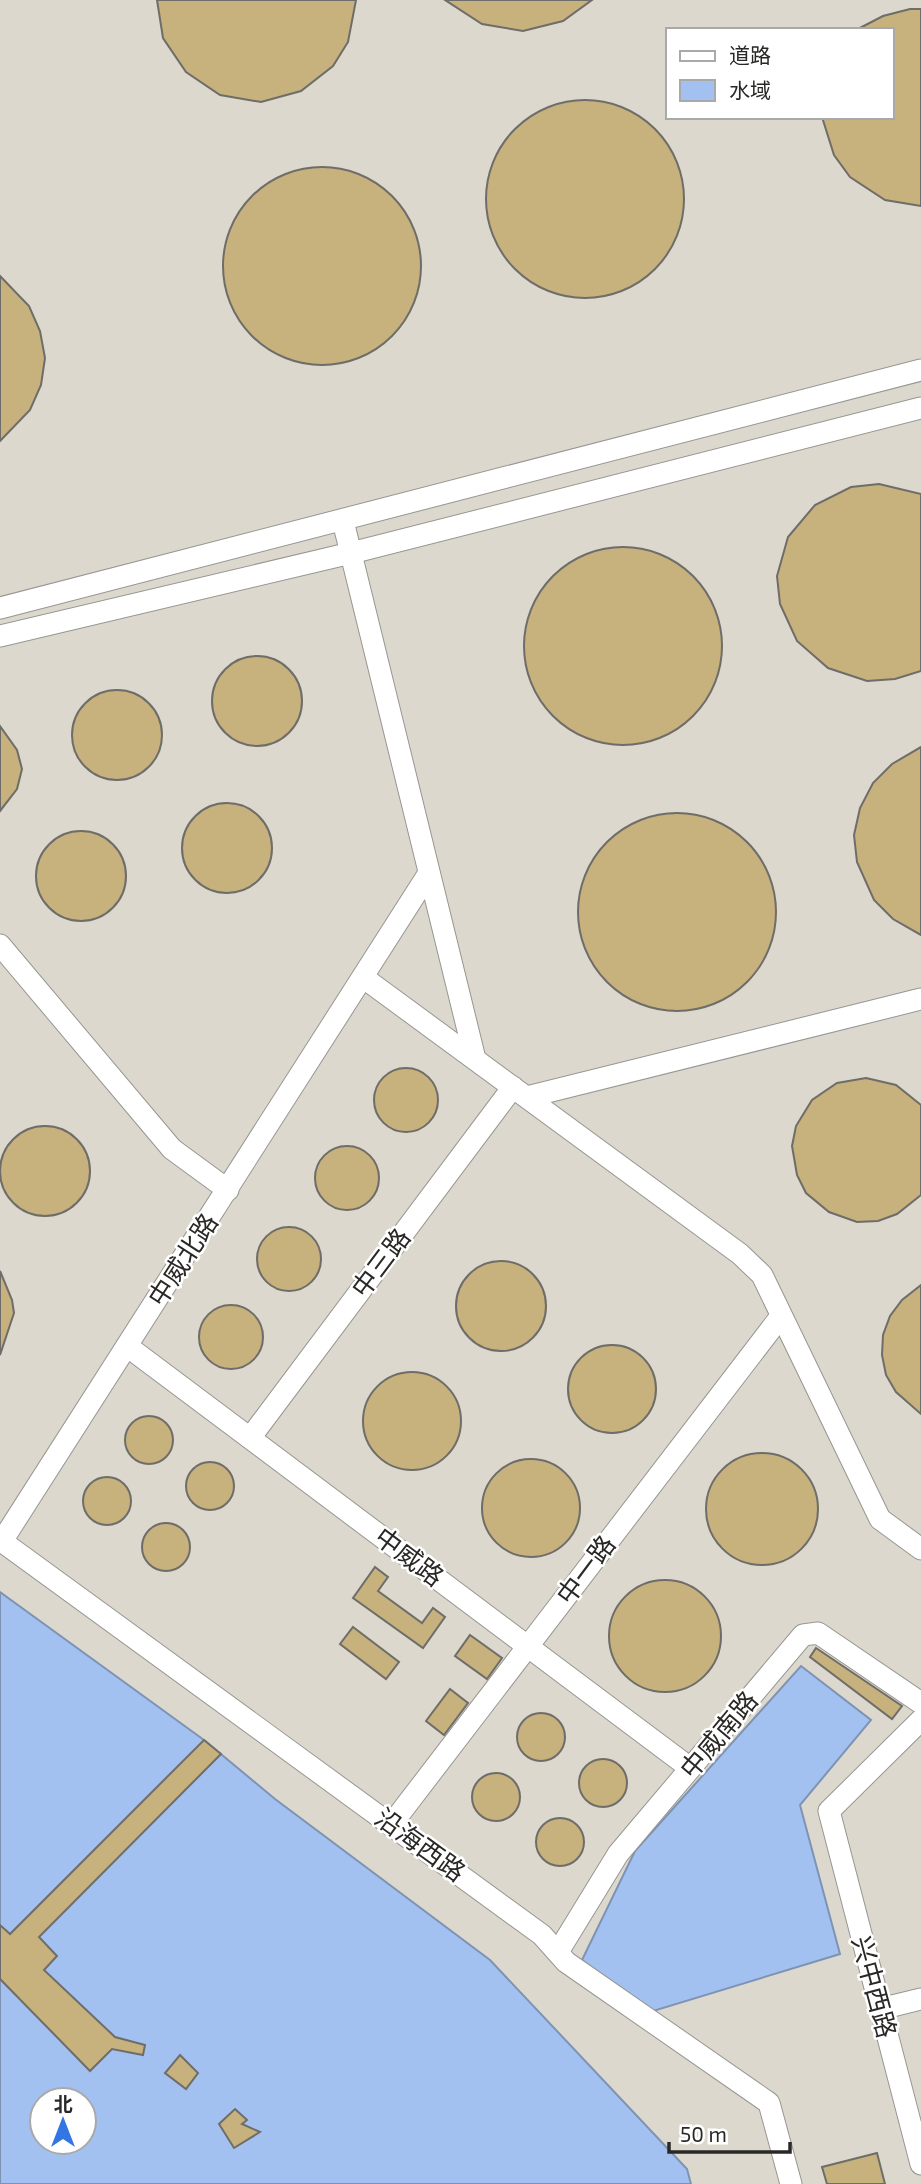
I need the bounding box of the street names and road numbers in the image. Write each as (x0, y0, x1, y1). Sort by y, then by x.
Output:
street label: 中威北路 (140, 1207, 223, 1311)
street label: 中三路 (344, 1222, 416, 1303)
street label: 中威路 (369, 1520, 450, 1592)
street label: 中一路 (549, 1529, 621, 1610)
street label: 中威南路 (673, 1684, 763, 1784)
street label: 沿海西路 (370, 1801, 472, 1887)
street label: 兴中西路 (847, 1932, 904, 2041)

